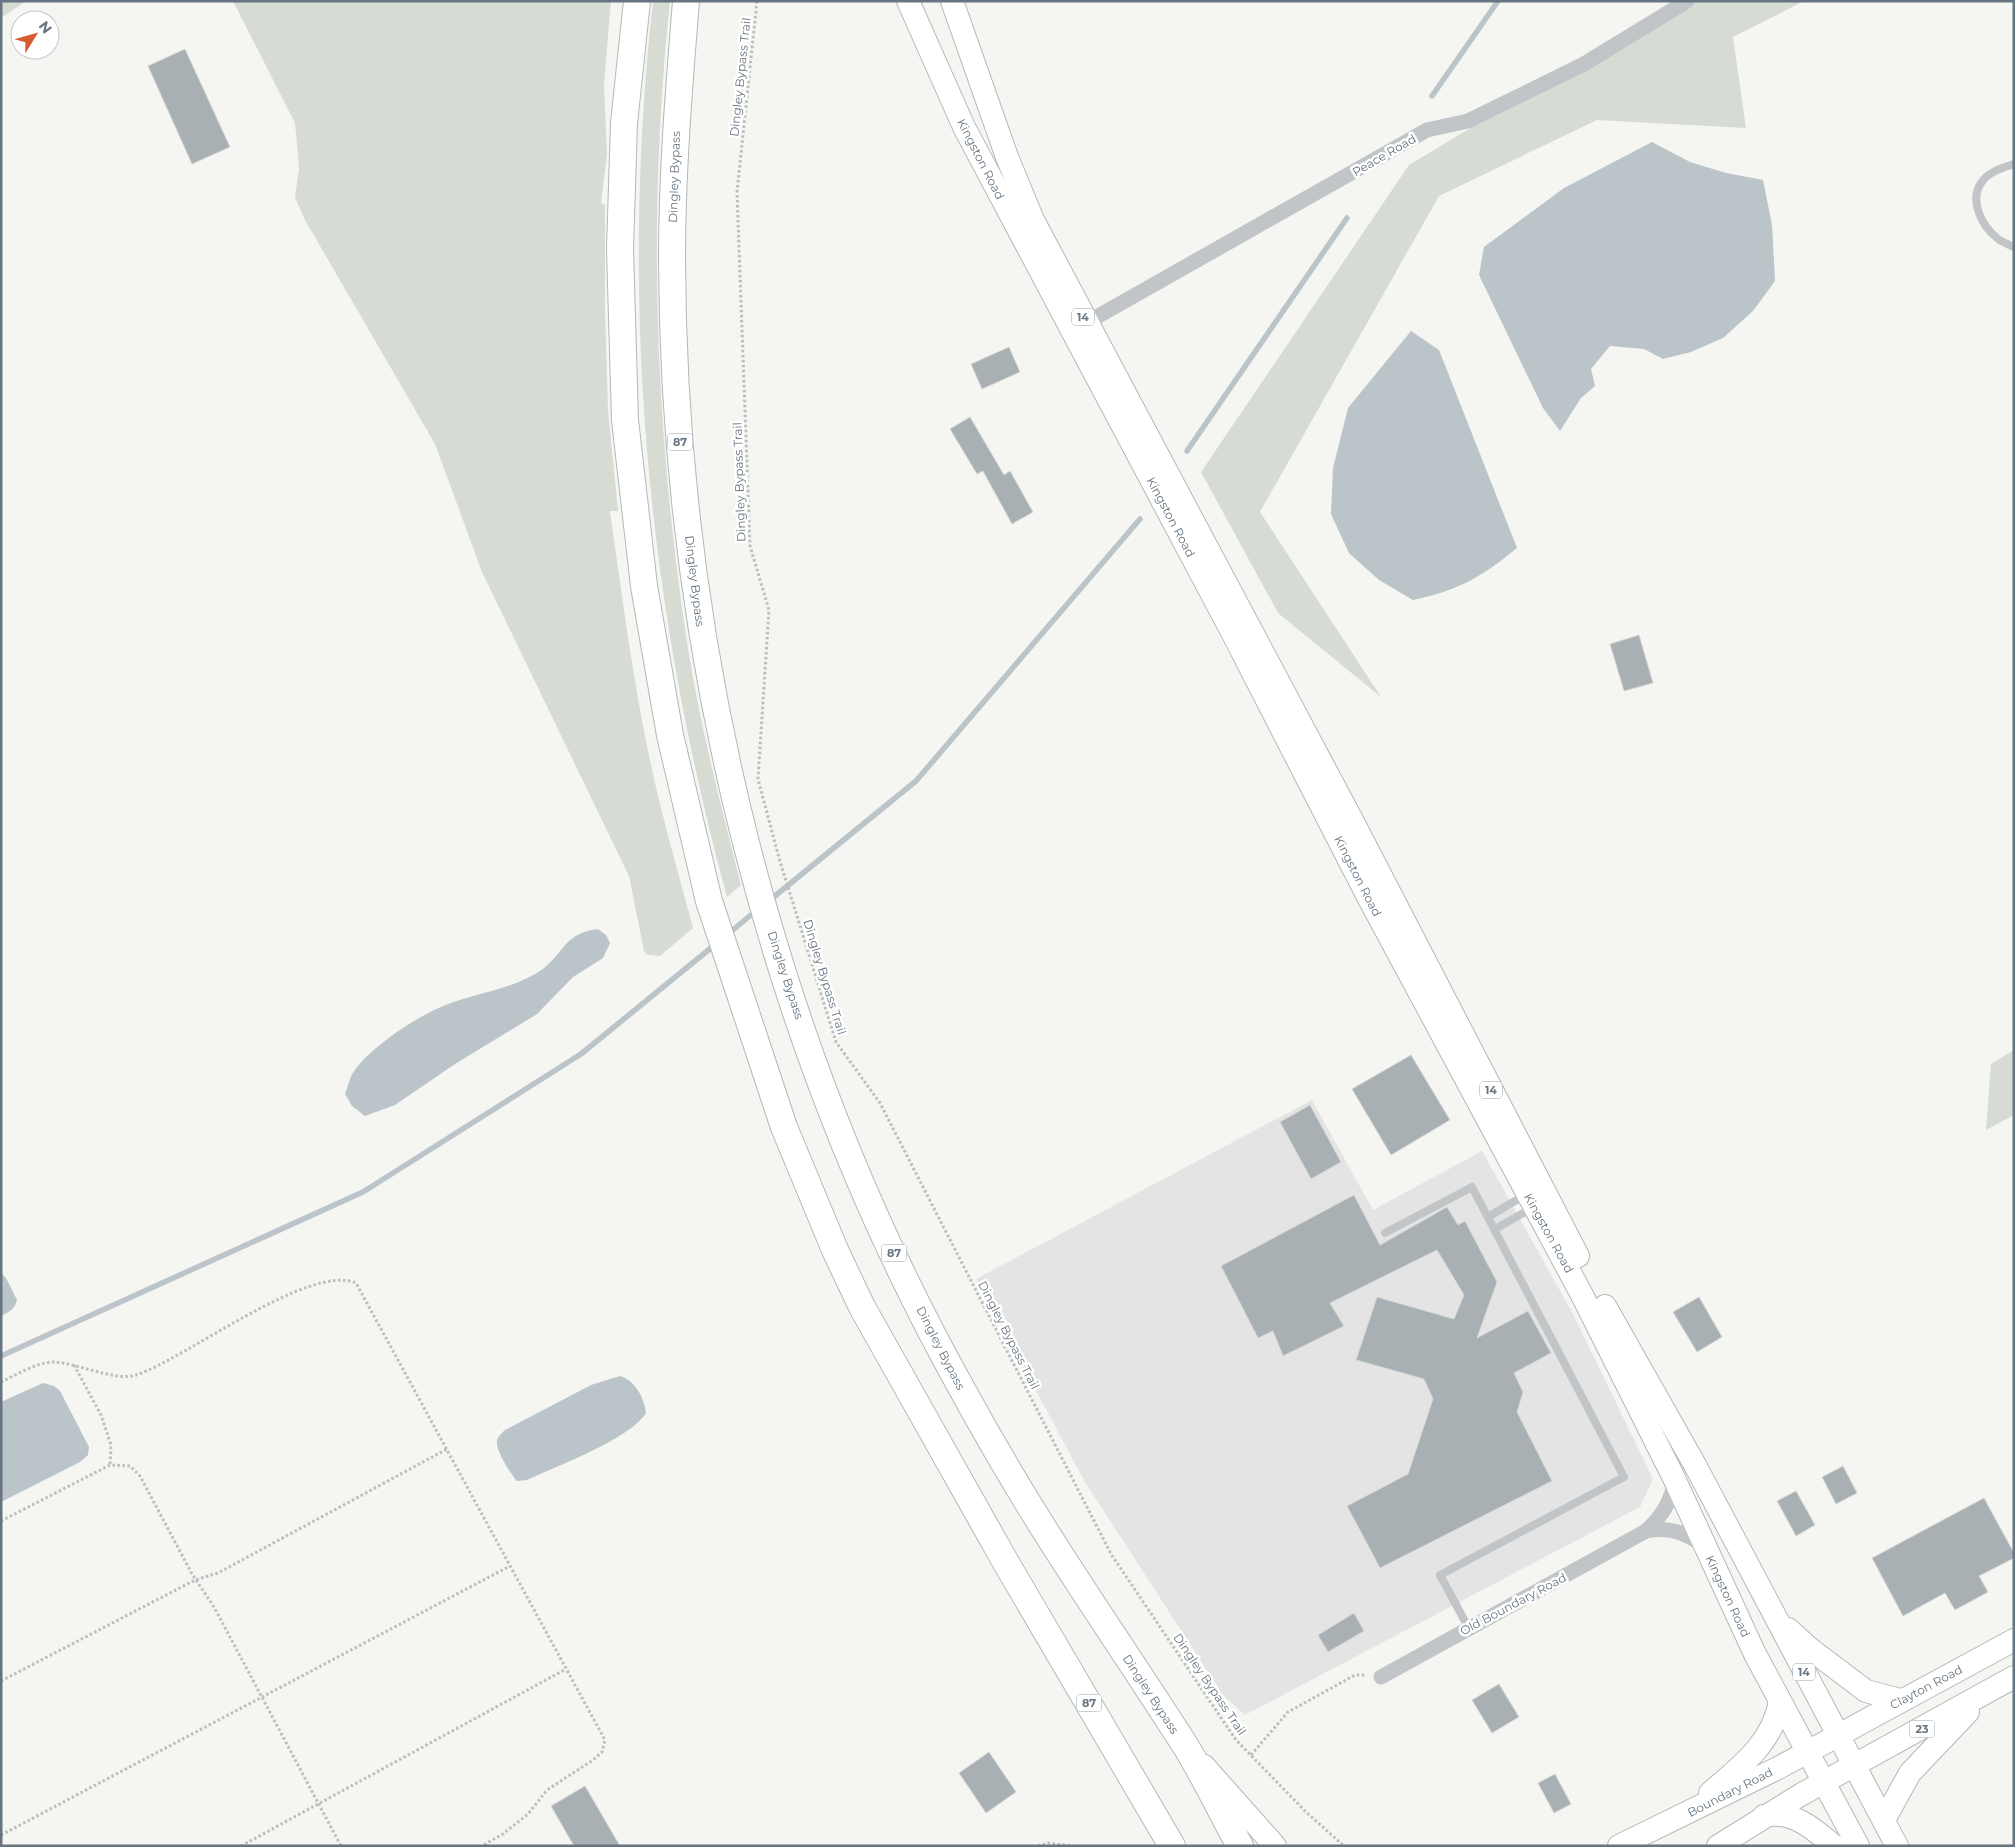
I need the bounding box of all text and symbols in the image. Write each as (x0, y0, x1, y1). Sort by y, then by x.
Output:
north arrow (10, 10, 60, 60)
text: N (35, 17, 56, 37)
street label: Dingley Bypass Trail (726, 17, 754, 137)
street label: Kingston Road (954, 116, 1008, 202)
street label: Dingley Bypass (665, 131, 683, 223)
street label: Peace Road (1349, 131, 1419, 179)
road number: 14 (1072, 308, 1094, 326)
street label: Dingley Bypass Trail (729, 422, 749, 542)
road number: 87 (668, 434, 692, 451)
street label: Kingston Road (1144, 474, 1198, 560)
street label: Dingley Bypass (682, 534, 708, 628)
street label: Kingston Road (1331, 833, 1385, 919)
street label: Dingley Bypass Trail (800, 918, 850, 1036)
street label: Dingley Bypass (765, 929, 807, 1021)
road number: 14 (1480, 1082, 1502, 1098)
street label: Kingston Road (1521, 1191, 1577, 1275)
road number: 87 (882, 1244, 906, 1262)
street label: Dingley Bypass Trail (975, 1278, 1043, 1392)
street label: Dingley Bypass (913, 1304, 969, 1392)
street label: Kingston Road (1702, 1553, 1754, 1639)
street label: Old Boundary Road (1457, 1570, 1569, 1638)
street label: Dingley Bypass Trail (1170, 1630, 1250, 1738)
street label: Dingley Bypass (1120, 1651, 1182, 1737)
street label: Clayton Road (1887, 1662, 1965, 1712)
road number: 14 (1793, 1664, 1815, 1680)
road number: 87 (1076, 1695, 1102, 1712)
road number: 23 (1910, 1720, 1934, 1738)
street label: Boundary Road (1685, 1764, 1775, 1820)

